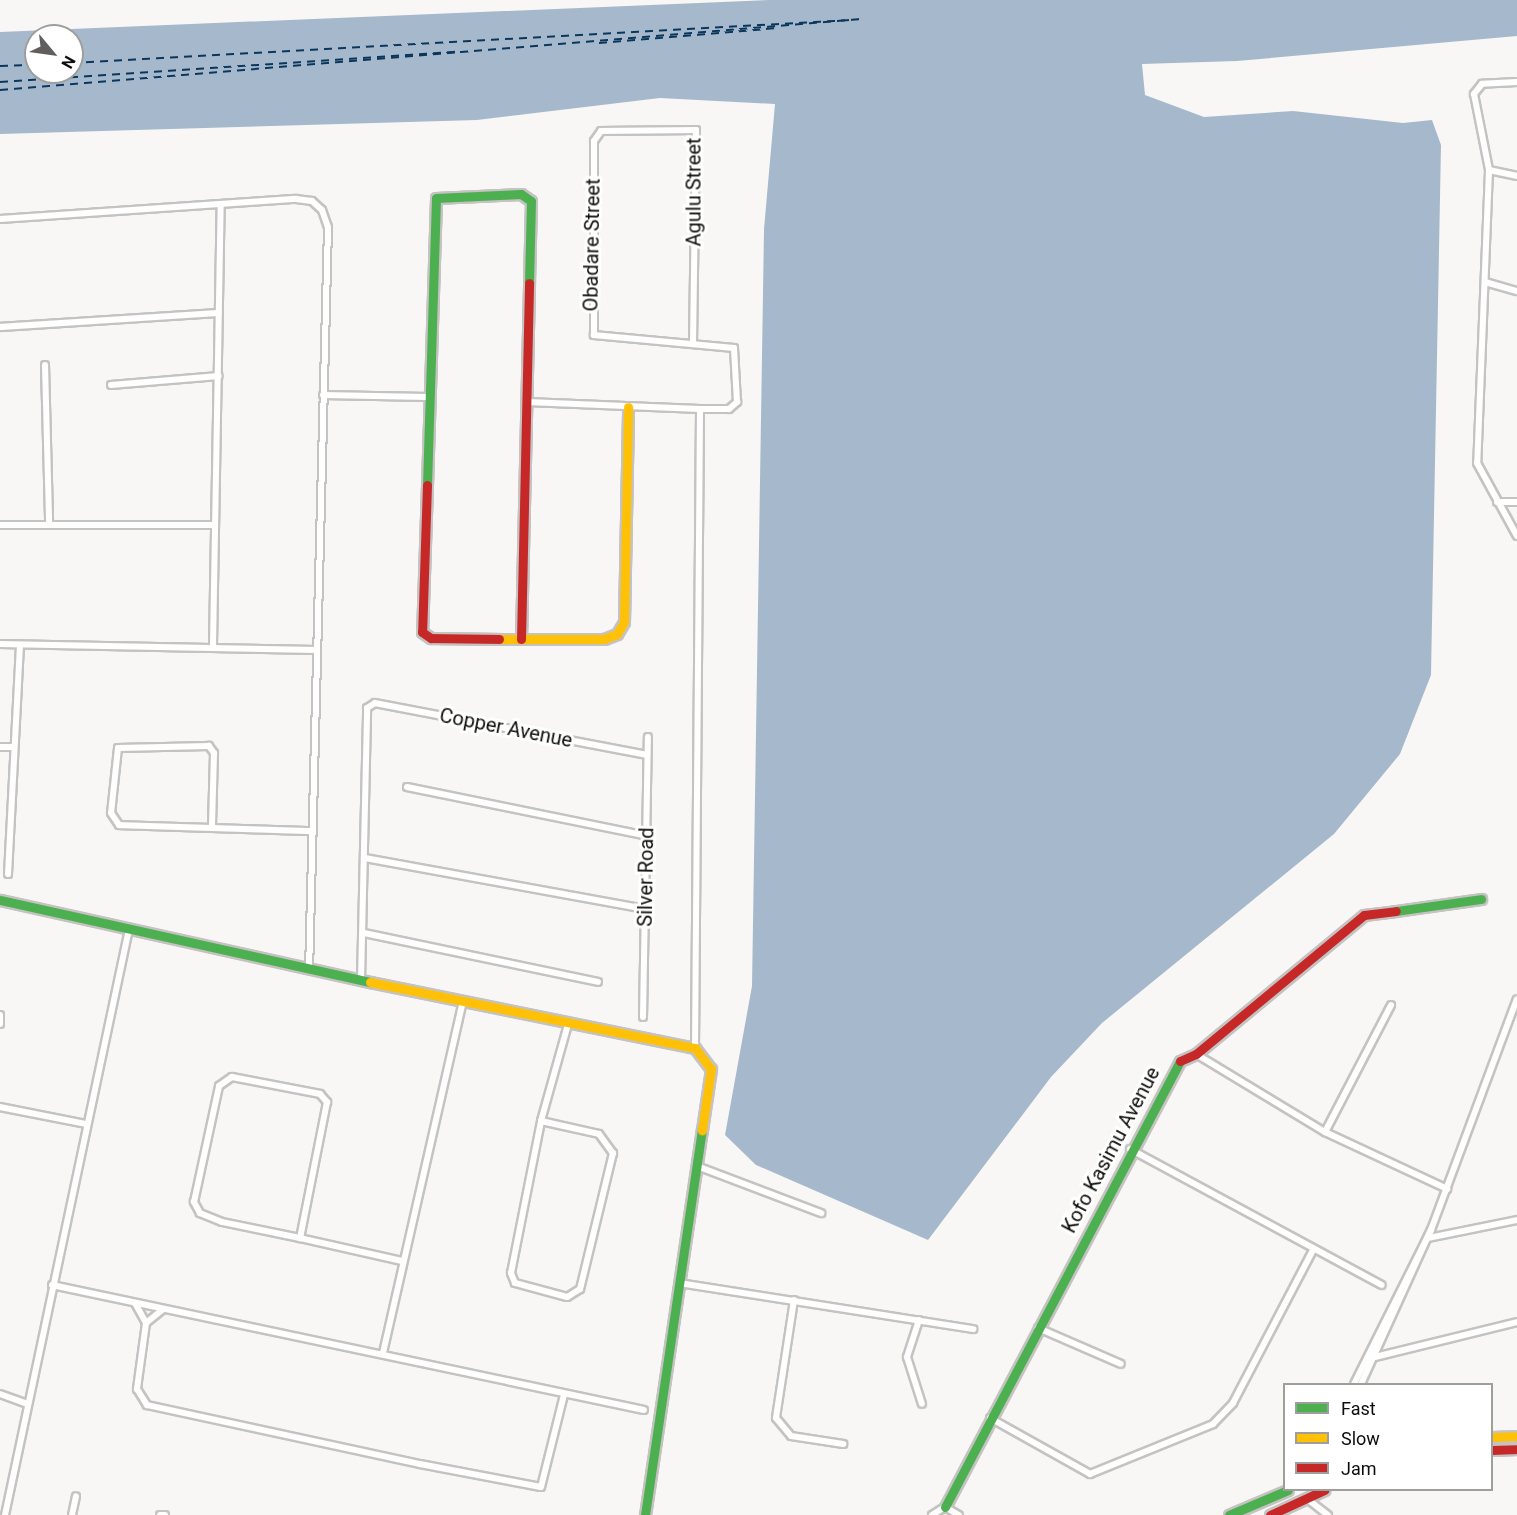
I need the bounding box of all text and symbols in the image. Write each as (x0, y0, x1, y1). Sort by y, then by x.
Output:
north arrow (24, 24, 84, 84)
text: N (57, 52, 79, 72)
street label: Agulu Street (682, 138, 706, 246)
street label: Obadare Street (579, 178, 605, 312)
street label: Copper Avenue (438, 703, 574, 753)
street label: Silver Road (633, 827, 659, 927)
street label: Kofo Kasimu Avenue (1057, 1063, 1165, 1237)
legend (1283, 1383, 1493, 1491)
text: Fast (1341, 1398, 1376, 1419)
text: Slow (1341, 1428, 1380, 1449)
text: Jam (1341, 1458, 1377, 1479)

